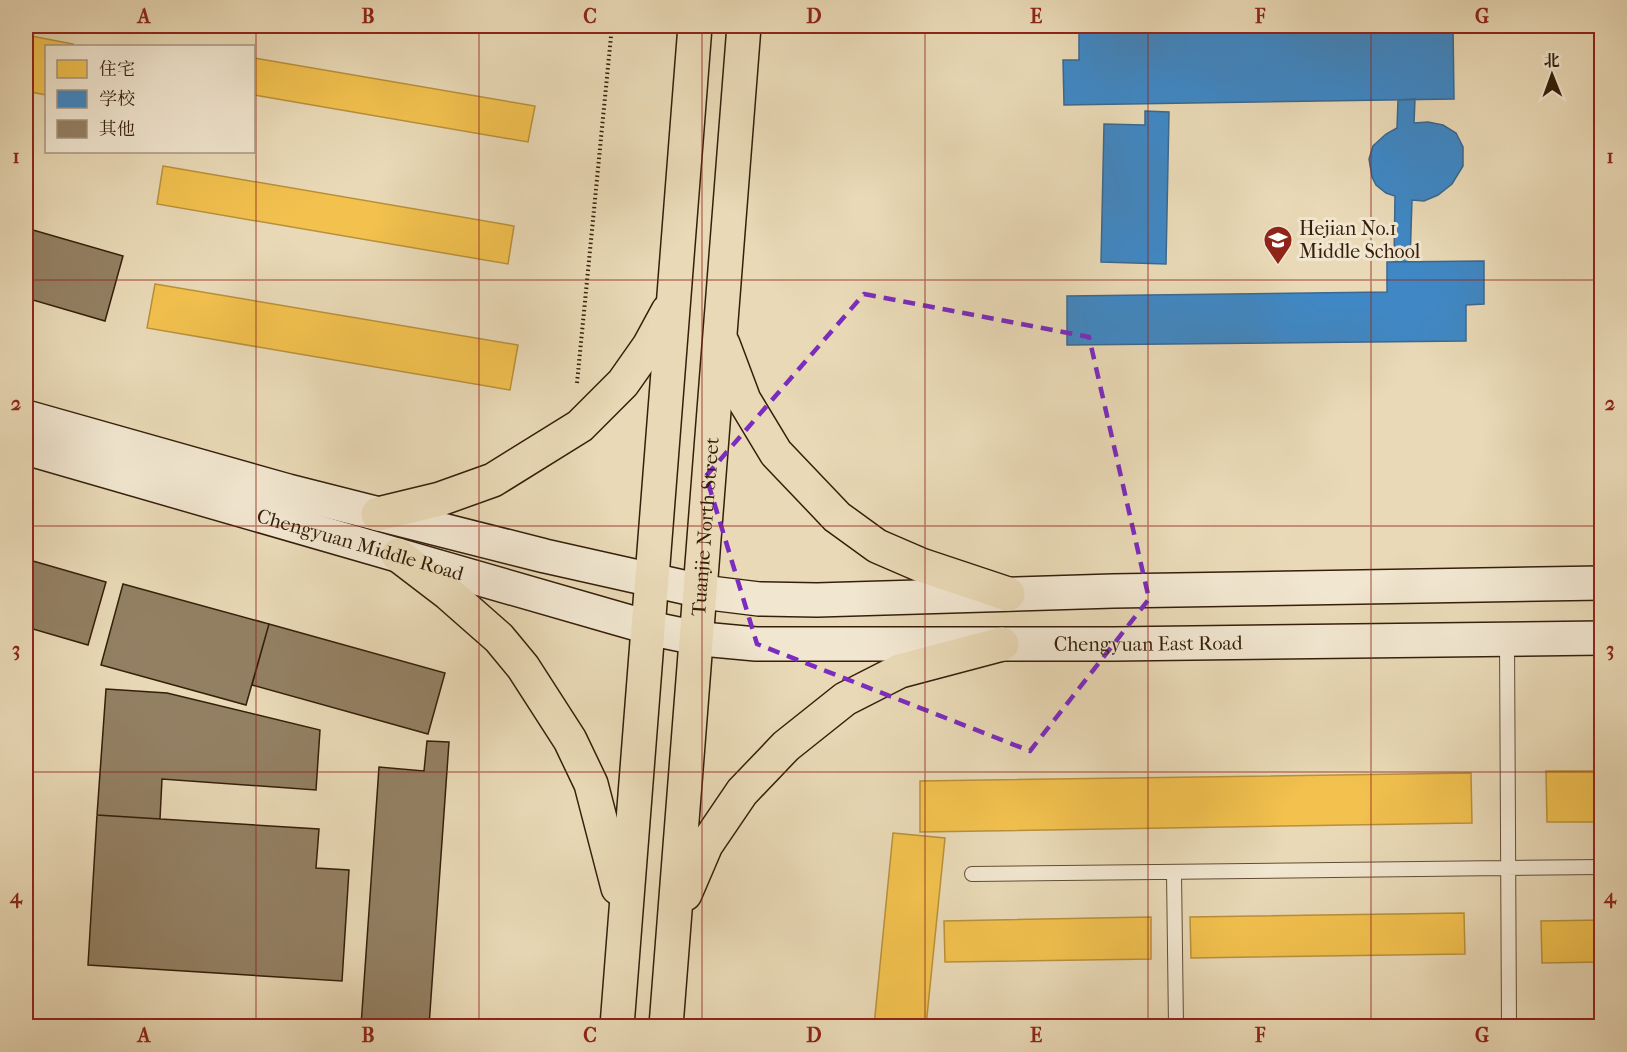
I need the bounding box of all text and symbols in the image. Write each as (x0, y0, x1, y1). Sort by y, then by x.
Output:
text: A (136, 5, 152, 28)
text: B (361, 5, 375, 28)
text: C (583, 5, 597, 28)
text: D (806, 5, 822, 28)
text: E (1030, 5, 1042, 28)
text: F (1254, 5, 1266, 28)
text: G (1475, 5, 1489, 28)
legend (45, 45, 255, 153)
north arrow (1522, 45, 1582, 105)
text: 北 (1544, 51, 1560, 70)
text: 住宅 (99, 59, 135, 80)
text: 学校 (99, 89, 135, 110)
text: 其他 (99, 119, 135, 140)
text: 1 (12, 145, 20, 168)
text: 1 (1606, 145, 1614, 168)
place label: Hejian No.1 Middle School (1299, 217, 1421, 263)
school or university icon: Hejian No.1 Middle School (1262, 224, 1294, 266)
text: 2 (11, 392, 21, 415)
text: 2 (1605, 392, 1615, 415)
street label: Tuanjie North Street (687, 436, 724, 617)
street label: Chengyuan Middle Road (254, 504, 467, 586)
street label: Chengyuan East Road (1054, 631, 1244, 656)
text: 3 (12, 638, 20, 661)
text: 3 (1606, 638, 1614, 661)
text: 4 (9, 885, 23, 909)
text: 4 (1603, 885, 1617, 909)
text: A (136, 1024, 152, 1047)
text: B (361, 1024, 375, 1047)
text: C (583, 1024, 597, 1047)
text: D (806, 1024, 822, 1047)
text: E (1030, 1024, 1042, 1047)
text: F (1254, 1024, 1266, 1047)
text: G (1475, 1024, 1489, 1047)

